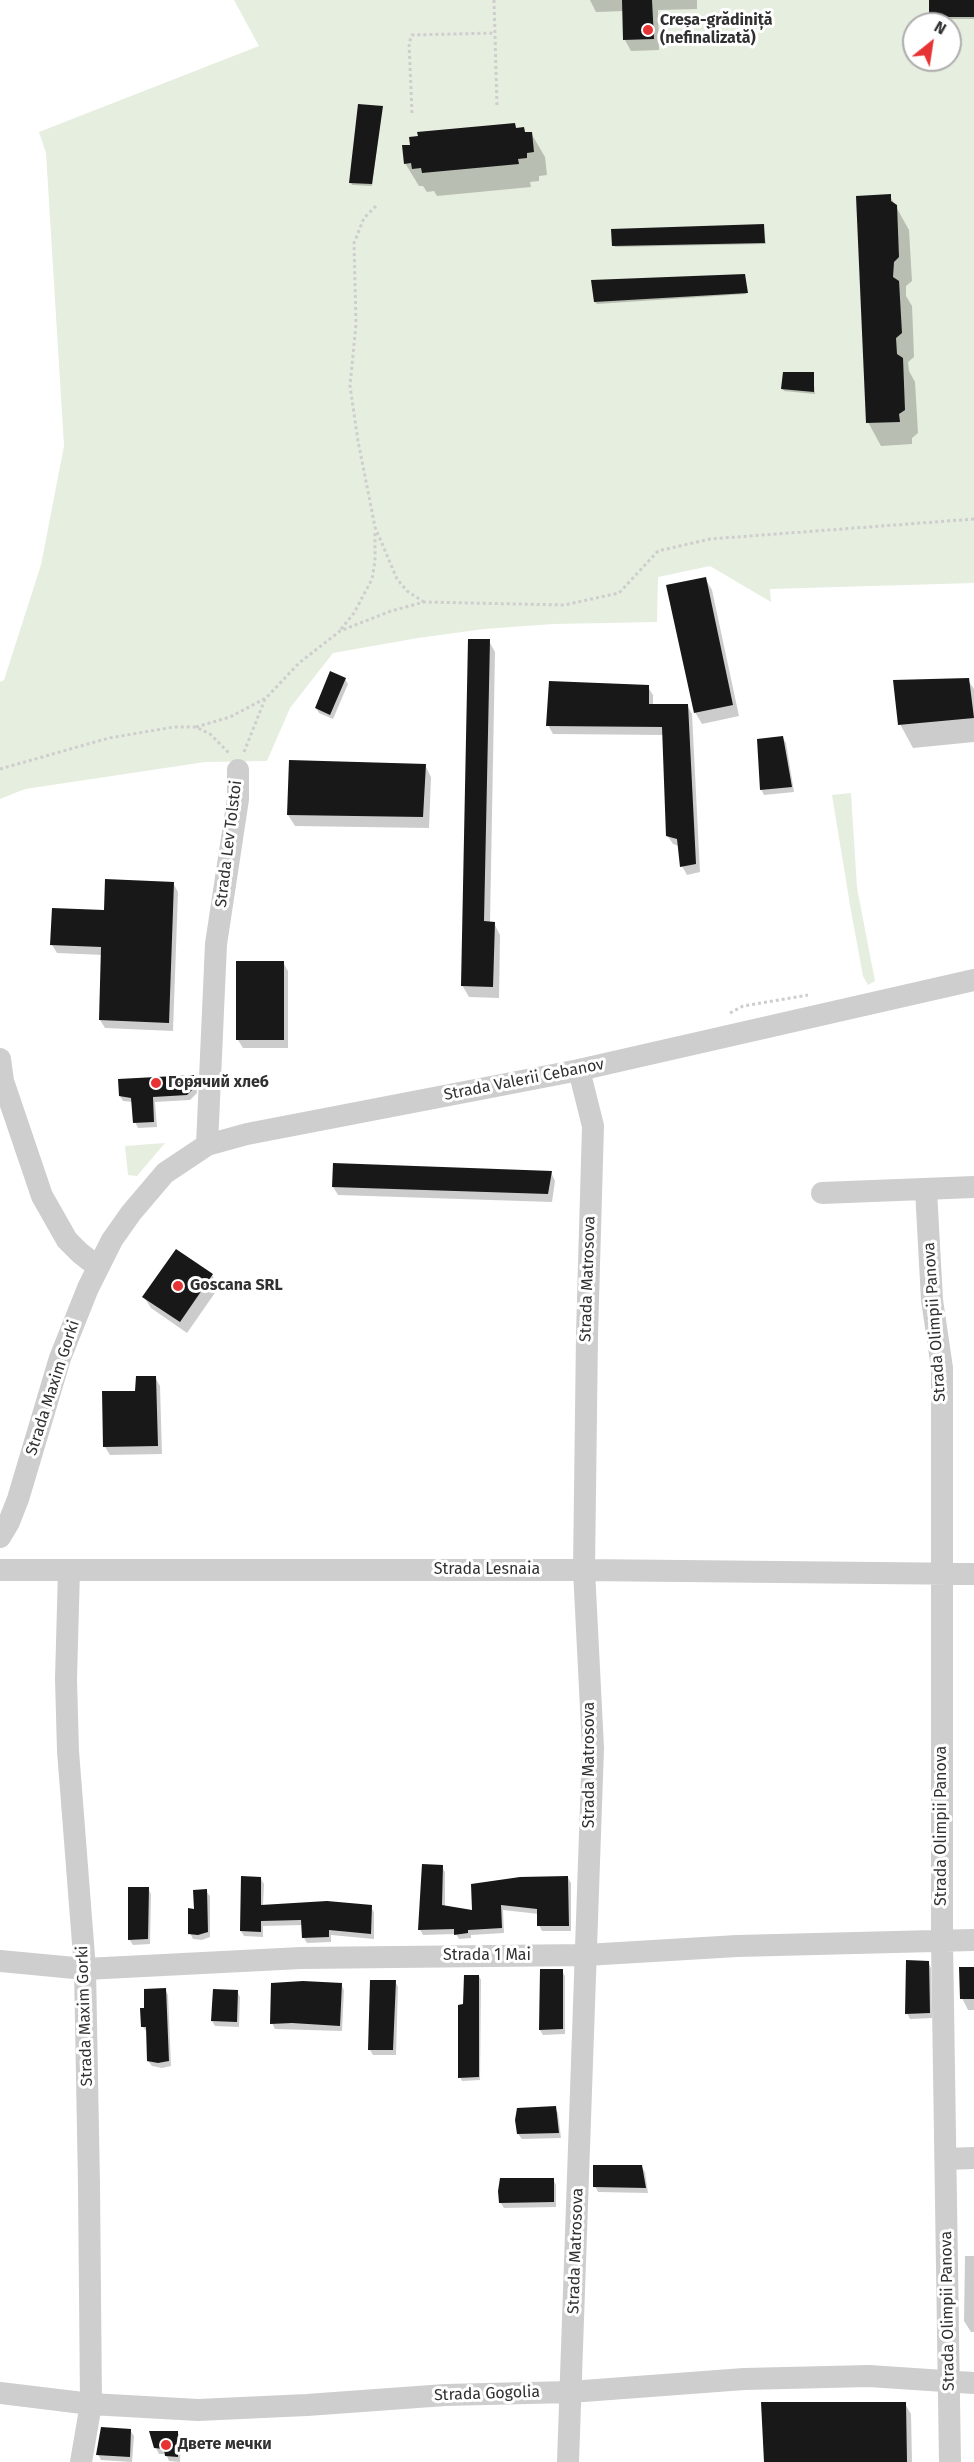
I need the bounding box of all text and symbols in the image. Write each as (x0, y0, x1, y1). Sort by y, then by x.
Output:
place label: Creșa-grădiniță (nefinalizată) (660, 11, 773, 49)
north arrow (902, 12, 962, 72)
text: N (931, 17, 950, 39)
marker: Creșa-grădiniță (nefinalizată) (641, 23, 655, 37)
street label: Strada Lev Tolstoi (212, 779, 246, 909)
street label: Strada Valerii Cebanov (442, 1055, 606, 1105)
place label: Горячий хлеб (168, 1073, 269, 1093)
marker: Горячий хлеб (149, 1076, 163, 1090)
street label: Strada Matrosova (576, 1216, 600, 1342)
street label: Strada Olimpii Panova (920, 1241, 950, 1403)
place label: Goscana SRL (190, 1276, 283, 1296)
marker: Goscana SRL (171, 1279, 185, 1293)
street label: Strada Maxim Gorki (22, 1318, 84, 1458)
street label: Strada Lesnaia (434, 1560, 540, 1580)
street label: Strada Matrosova (580, 1702, 600, 1828)
street label: Strada Olimpii Panova (932, 1746, 952, 1906)
street label: Strada Maxim Gorki (73, 1945, 97, 2087)
street label: Strada 1 Mai (443, 1946, 531, 1966)
street label: Strada Matrosova (564, 2188, 588, 2314)
street label: Strada Olimpii Panova (937, 2231, 959, 2391)
street label: Strada Gogolia (434, 2383, 540, 2405)
place label: Двете мечки (178, 2435, 272, 2455)
marker: Двете мечки (159, 2438, 173, 2452)

